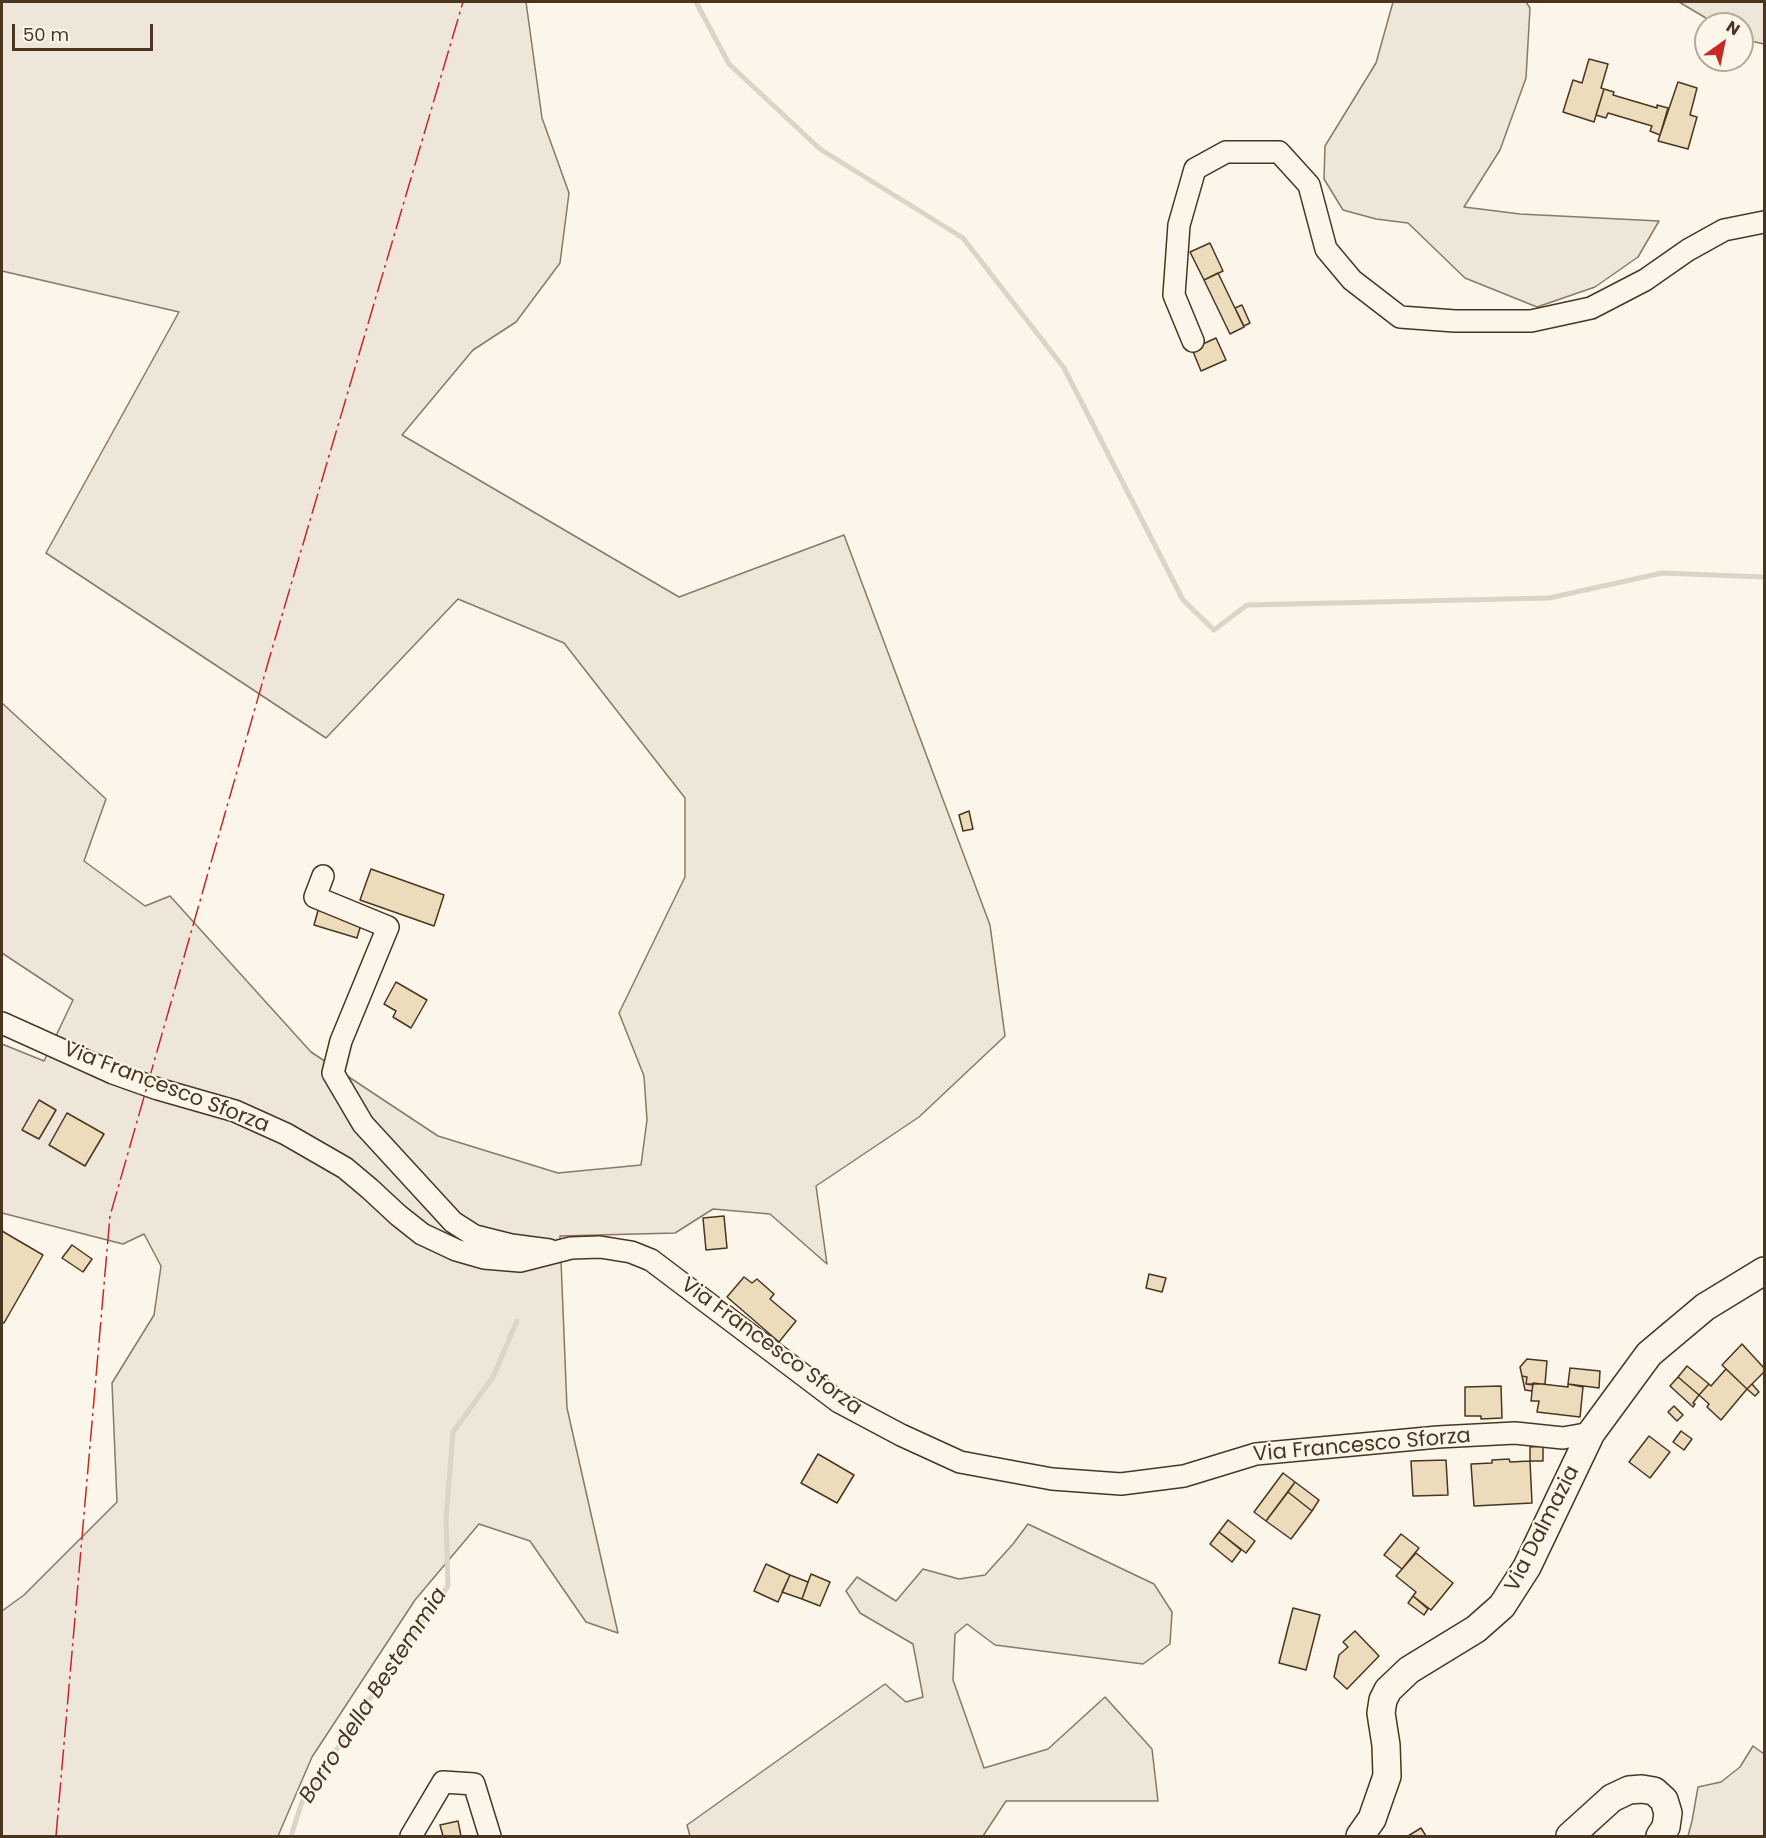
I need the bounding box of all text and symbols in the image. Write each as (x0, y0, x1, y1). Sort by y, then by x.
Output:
scale bar (15, 12, 156, 50)
north arrow (1694, 12, 1754, 72)
text: N (1722, 15, 1744, 41)
text: 50 m (23, 22, 69, 47)
street label: Via Francesco Sforza (60, 1037, 272, 1139)
street label: Via Francesco Sforza (675, 1273, 867, 1421)
street label: Via Francesco Sforza (1252, 1424, 1472, 1468)
street label: Via Dalmazia (1500, 1462, 1586, 1596)
water label: Borro della Bestemmia (295, 1583, 453, 1809)

